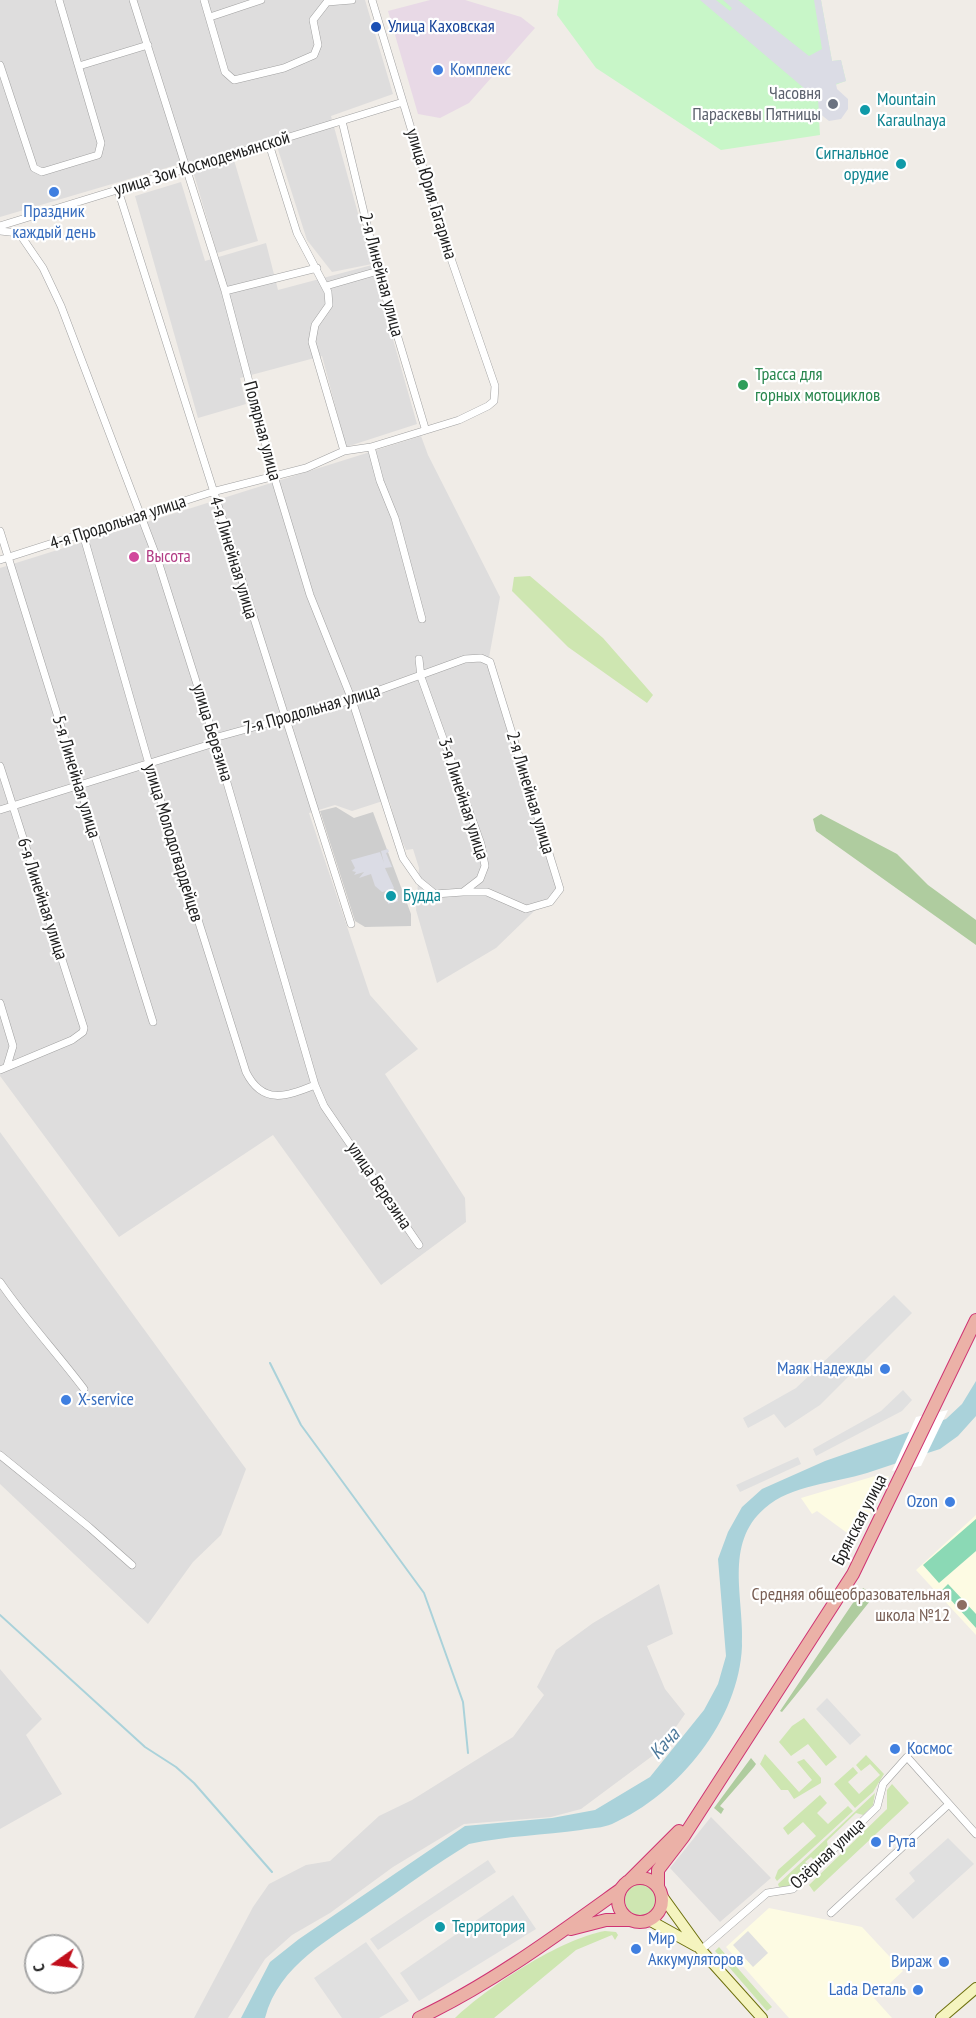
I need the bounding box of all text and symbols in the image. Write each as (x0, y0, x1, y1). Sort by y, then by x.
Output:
place label: Улица Каховская (388, 16, 495, 38)
marker: Улица Каховская (369, 20, 383, 34)
place label: Комплекс (450, 59, 511, 81)
marker: Комплекс (431, 63, 445, 77)
place label: Часовня Параскевы Пятницы (692, 83, 821, 125)
place label: Mountain Karaulnaya (877, 89, 946, 132)
marker: Часовня Параскевы Пятницы (826, 97, 840, 111)
marker: Mountain Karaulnaya (858, 103, 872, 117)
street label: улица Юрия Гагарина (401, 126, 461, 262)
street label: улица Зои Космодемьянской (112, 127, 292, 201)
place label: Сигнальное орудие (815, 143, 889, 186)
marker: Сигнальное орудие (894, 157, 908, 171)
marker: Праздник каждый день (47, 185, 61, 199)
place label: Праздник каждый день (12, 201, 96, 244)
street label: 2-я Линейная улица (354, 211, 408, 339)
place label: Трасса для горных мотоциклов (755, 364, 880, 406)
marker: Трасса для горных мотоциклов (736, 378, 750, 392)
street label: Полярная улица (238, 379, 286, 483)
street label: 4-я Продольная улица (47, 491, 189, 555)
street label: 4-я Линейная улица (204, 494, 262, 622)
place label: Высота (146, 546, 191, 568)
marker: Высота (127, 550, 141, 564)
street label: 7-я Продольная улица (241, 680, 383, 740)
street label: улица Березина (187, 682, 237, 784)
street label: 5-я Линейная улица (47, 713, 105, 841)
street label: 2-я Линейная улица (501, 729, 559, 857)
street label: 3-я Линейная улица (433, 735, 493, 863)
street label: улица Молодогвардейцев (139, 761, 207, 925)
street label: 6-я Линейная улица (12, 835, 72, 963)
place label: Будда (403, 885, 441, 907)
marker: Будда (384, 889, 398, 903)
street label: улица Березина (342, 1138, 416, 1234)
place label: Маяк Надежды (777, 1358, 873, 1380)
marker: Маяк Надежды (878, 1362, 892, 1376)
place label: X-service (78, 1389, 134, 1411)
marker: X-service (59, 1393, 73, 1407)
street label: Брянская улица (828, 1471, 892, 1569)
place label: Ozon (906, 1491, 938, 1513)
marker: Ozon (943, 1495, 957, 1509)
place label: Средняя общеобразовательная школа №12 (752, 1584, 950, 1626)
marker: Средняя общеобразовательная школа №12 (955, 1598, 969, 1612)
water label: Кача (645, 1723, 685, 1765)
place label: Космос (907, 1738, 953, 1760)
marker: Космос (888, 1742, 902, 1756)
street label: Озёрная улица (786, 1814, 870, 1894)
place label: Рута (888, 1831, 916, 1853)
marker: Рута (869, 1835, 883, 1849)
place label: Территория (452, 1916, 525, 1938)
marker: Территория (433, 1920, 447, 1934)
place label: Мир Аккумуляторов (648, 1928, 744, 1970)
north arrow (24, 1934, 84, 1994)
marker: Мир Аккумуляторов (629, 1942, 643, 1956)
place label: Вираж (891, 1951, 932, 1973)
marker: Вираж (937, 1955, 951, 1969)
text: С (28, 1962, 49, 1974)
place label: Lada Dеталь (829, 1979, 906, 2001)
marker: Lada Dеталь (911, 1983, 925, 1997)

